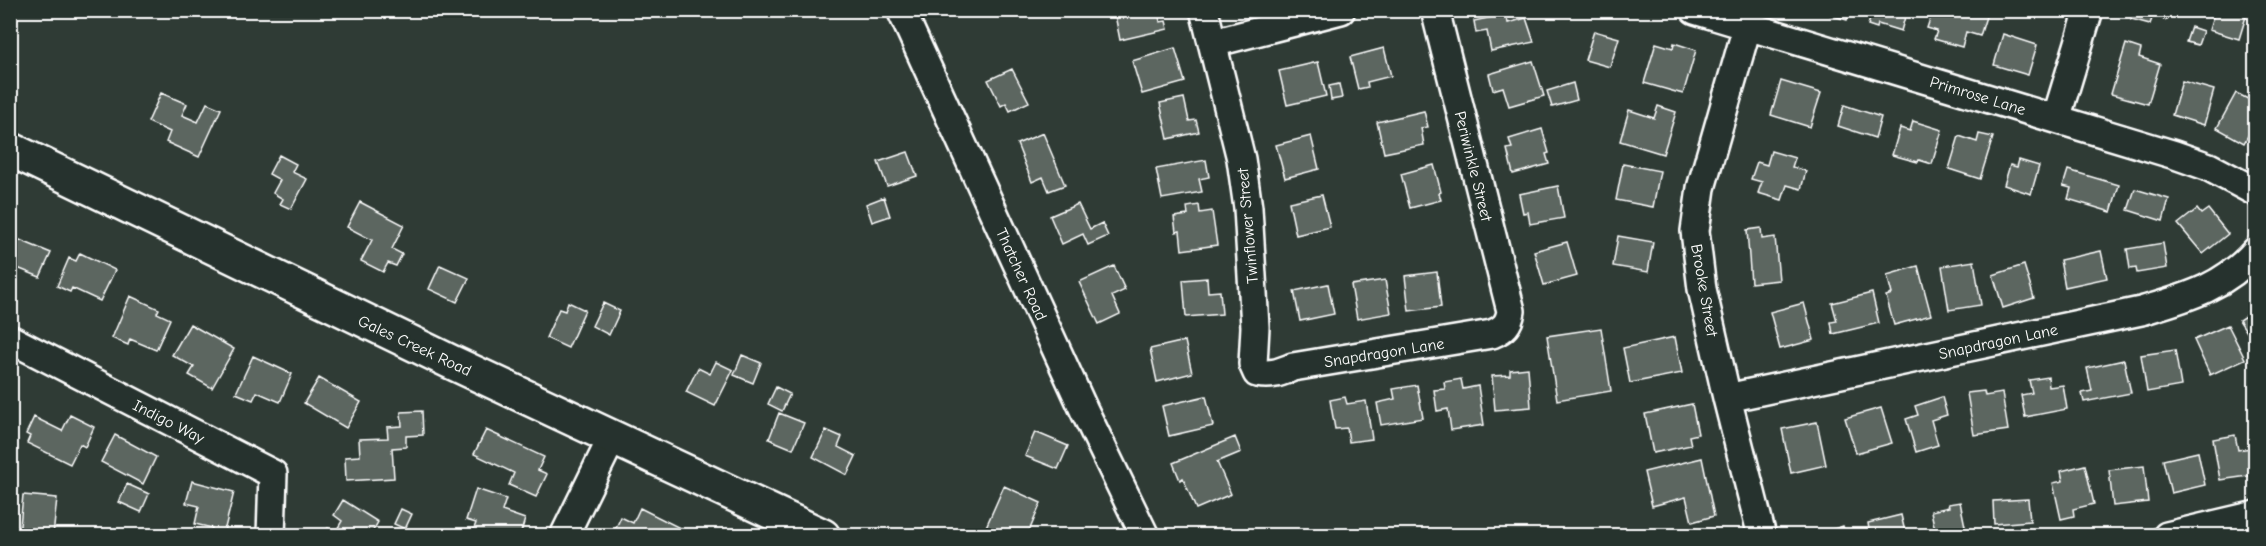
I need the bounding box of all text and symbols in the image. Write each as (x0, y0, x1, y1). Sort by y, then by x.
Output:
street label: Primrose Lane (1928, 73, 2028, 119)
street label: Periwinkle Street (1451, 109, 1496, 224)
street label: Twinflower Street (1234, 167, 1262, 284)
street label: Thatcher Road (992, 225, 1050, 323)
street label: Brooke Street (1687, 242, 1721, 338)
street label: Gales Creek Road (355, 312, 474, 380)
street label: Snapdragon Lane (1937, 321, 2059, 363)
street label: Snapdragon Lane (1323, 335, 1445, 371)
street label: Indigo Way (130, 396, 208, 448)

